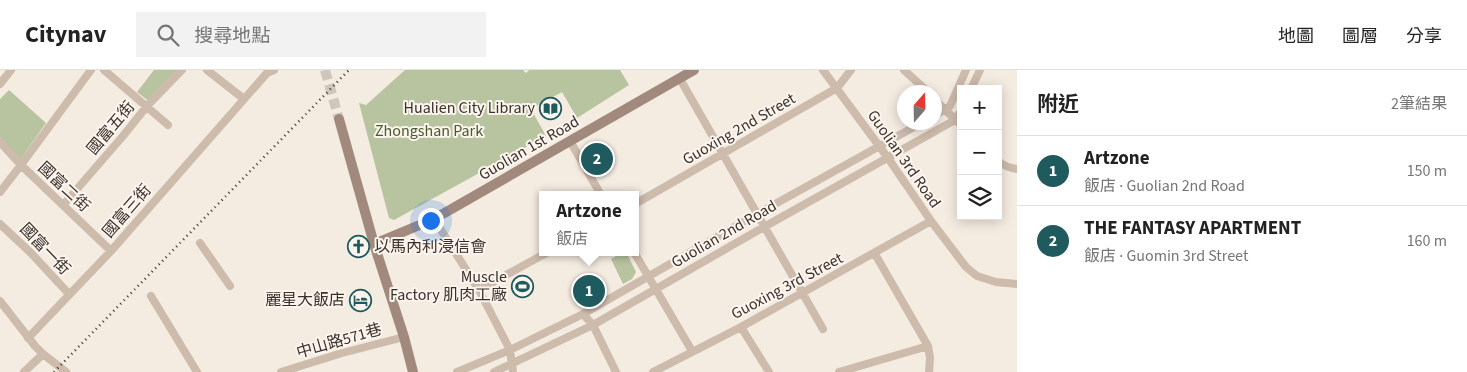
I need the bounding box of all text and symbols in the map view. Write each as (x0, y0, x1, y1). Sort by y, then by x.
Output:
search box (136, 12, 486, 57)
text: Citynav (25, 17, 106, 52)
icon: search (154, 21, 182, 49)
text: 搜尋地點 (194, 23, 270, 50)
text: 地圖 (1278, 24, 1314, 49)
text: 圖層 (1342, 24, 1378, 49)
text: 分享 (1406, 24, 1442, 49)
north arrow (897, 85, 942, 130)
map controls (957, 85, 1002, 220)
button: + (957, 85, 1002, 130)
street label: Guoxing 2nd Street (679, 87, 800, 170)
text: 附近 (1037, 89, 1079, 119)
text: 2筆結果 (1391, 93, 1447, 115)
street label: 國富五街 (82, 96, 140, 160)
library icon: Hualien City Library (539, 96, 563, 120)
place label: Hualien City Library (404, 97, 536, 119)
street label: Guolian 3rd Road (862, 106, 946, 212)
street label: Guolian 1st Road (475, 110, 583, 186)
park label: Zhongshan Park (375, 120, 483, 142)
button: − (957, 130, 1002, 175)
pin: 2 (581, 140, 613, 178)
text: Artzone (1084, 145, 1150, 172)
street label: 國富二街 (33, 157, 95, 217)
text: 1 (1049, 160, 1057, 182)
text: 150 m (1407, 160, 1447, 182)
button: layers (957, 175, 1002, 220)
text: 飯店 · Guolian 2nd Road (1084, 175, 1245, 197)
street label: 國富三街 (98, 180, 156, 242)
popup (539, 191, 639, 256)
street label: Guolian 2nd Road (667, 195, 781, 273)
text: Artzone (556, 198, 622, 225)
your location (418, 208, 444, 234)
text: THE FANTASY APARTMENT (1084, 215, 1301, 242)
street label: 國富一街 (15, 218, 75, 280)
text: 飯店 (556, 228, 588, 250)
text: 2 (1049, 230, 1057, 252)
text: 160 m (1407, 230, 1447, 252)
church icon: 以馬內利浸信會 (346, 235, 370, 259)
place label: 以馬內利浸信會 (374, 236, 486, 258)
text: 飯店 · Guomin 3rd Street (1084, 245, 1248, 267)
street label: Guoxing 3rd Street (727, 247, 847, 325)
place label: Muscle Factory 肌肉工廠 (390, 266, 507, 306)
pin: 1 (573, 272, 605, 310)
sports icon: Muscle Factory 肌肉工廠 (511, 274, 535, 298)
hotel icon: 麗星大飯店 (349, 288, 373, 312)
place label: 麗星大飯店 (265, 289, 345, 311)
street label: 中山路571巷 (294, 318, 384, 364)

